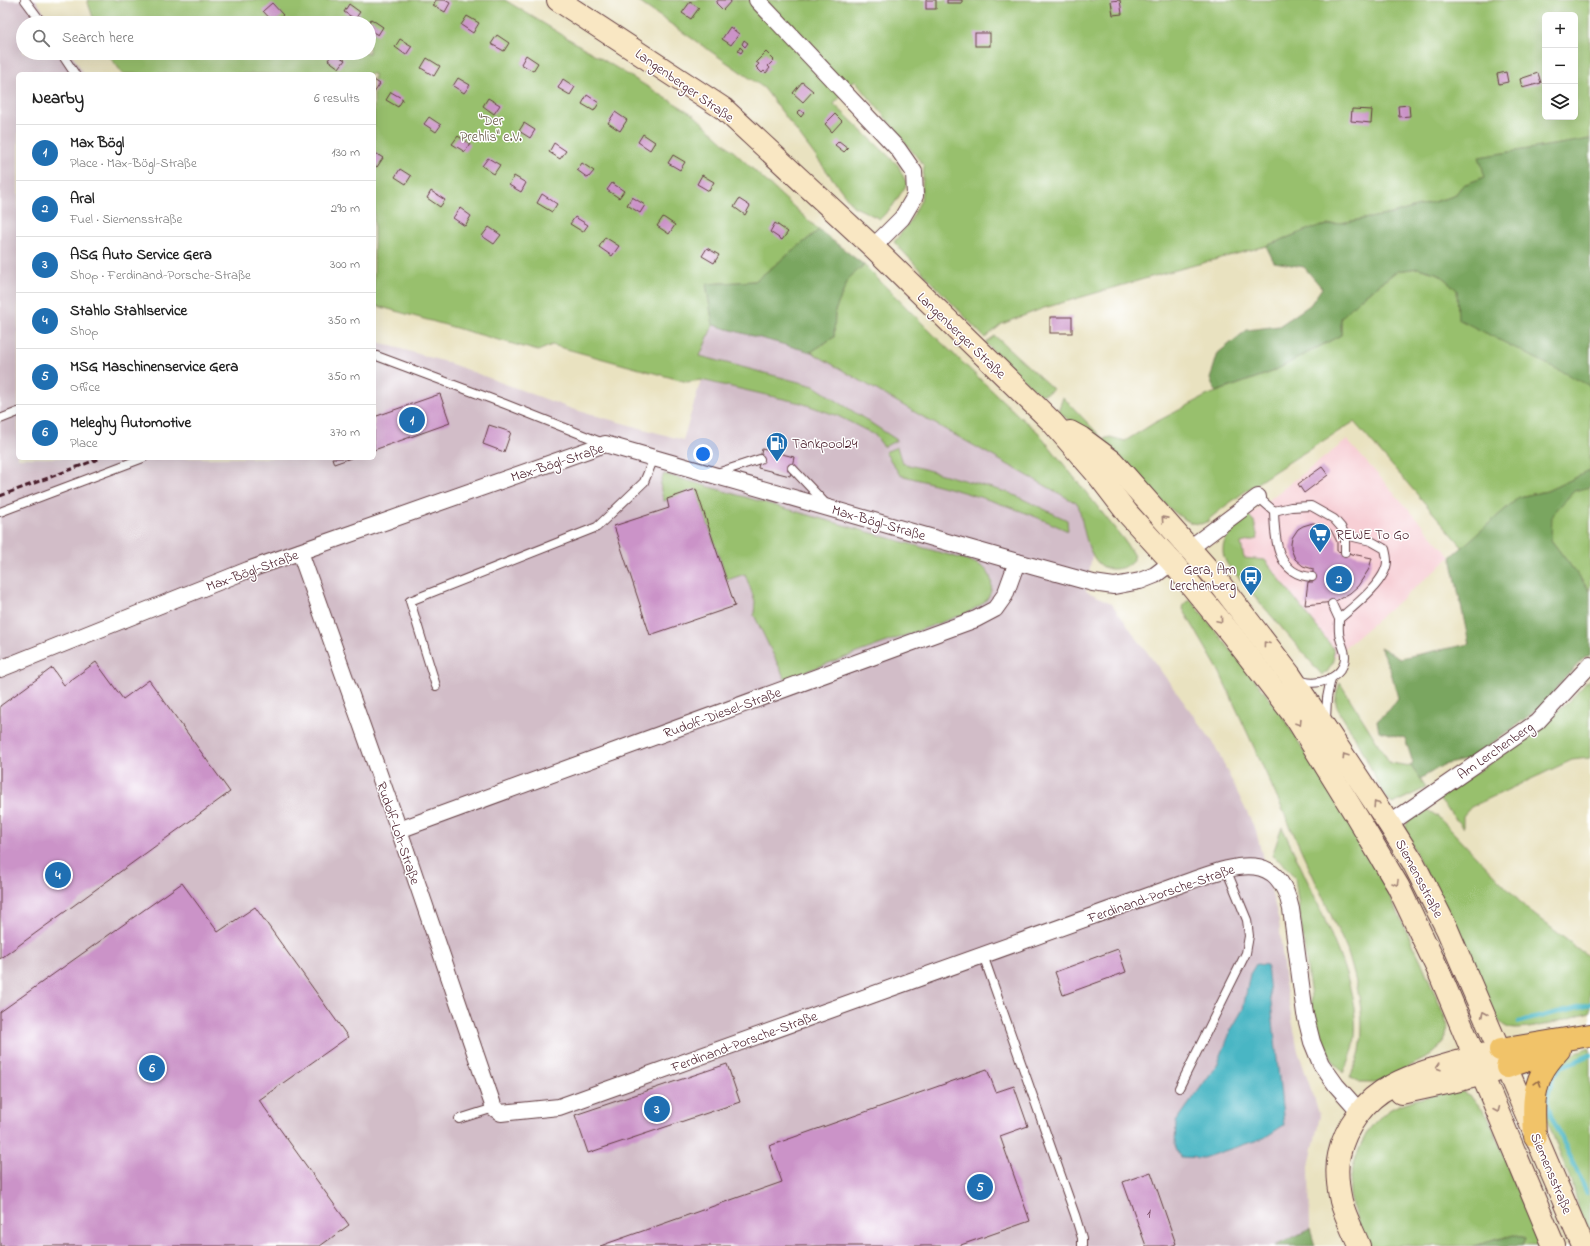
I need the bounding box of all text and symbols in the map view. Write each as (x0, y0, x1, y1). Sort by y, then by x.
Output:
map controls (1542, 12, 1578, 120)
button: + (1542, 12, 1578, 48)
search box (16, 16, 376, 60)
icon: search (30, 27, 52, 49)
text: Search here (62, 27, 134, 49)
street label: Langenberger Straße (630, 44, 739, 130)
button: − (1542, 48, 1578, 84)
button: layers (1542, 84, 1578, 120)
text: Nearby (32, 86, 84, 111)
text: 6 results (314, 89, 360, 108)
park label: "Der Prehlis" e.V. (460, 111, 522, 148)
text: Max Bögl (70, 132, 124, 154)
text: 1 (43, 143, 47, 162)
text: 130 m (332, 143, 360, 162)
text: Place · Max-Bögl-Straße (70, 154, 197, 173)
text: Aral (70, 188, 95, 210)
text: 2 (42, 199, 48, 218)
text: 290 m (331, 199, 360, 218)
text: Fuel · Siemensstraße (70, 210, 182, 229)
text: ASG Auto Service Gera (70, 244, 212, 266)
text: 3 (42, 255, 48, 274)
text: 300 m (330, 255, 360, 274)
text: Shop · Ferdinand-Porsche-Straße (70, 266, 251, 285)
street label: Langenberger Straße (911, 288, 1011, 385)
text: Stahlo Stahlservice (70, 300, 187, 322)
text: 4 (42, 311, 48, 330)
text: 350 m (328, 311, 360, 330)
text: Shop (70, 322, 98, 341)
text: MSG Maschinenservice Gera (70, 356, 238, 378)
text: 5 (41, 367, 49, 386)
text: 350 m (328, 367, 360, 386)
text: Office (70, 378, 100, 397)
pin: 1 (399, 405, 425, 435)
text: Meleghy Automotive (70, 412, 191, 434)
text: 6 (42, 423, 48, 442)
text: 370 m (330, 423, 360, 442)
fuel station icon: Tankpool24 (764, 430, 790, 463)
text: Place (70, 434, 98, 453)
place label: Tankpool24 (792, 434, 858, 455)
street label: Max-Bögl-Straße (508, 438, 608, 489)
your location (693, 444, 713, 464)
street label: Max-Bögl-Straße (829, 500, 929, 548)
one-way arrow (1162, 516, 1169, 523)
supermarket icon: REWE To Go (1307, 521, 1333, 554)
place label: REWE To Go (1336, 525, 1409, 546)
street label: Max-Bögl-Straße (203, 545, 303, 599)
place label: Gera, Am Lerchenberg (1170, 560, 1236, 598)
bus stop icon: Gera, Am Lerchenberg (1238, 564, 1264, 597)
pin: 2 (1326, 564, 1352, 594)
one-way arrow (1215, 615, 1222, 622)
one-way arrow (1264, 642, 1271, 649)
street label: Rudolf-Diesel-Straße (661, 682, 785, 744)
street label: Am Lerchenberg (1453, 717, 1539, 786)
one-way arrow (1294, 719, 1301, 726)
one-way arrow (1343, 754, 1350, 761)
street label: Rudolf-Loh-Straße (370, 779, 425, 888)
one-way arrow (1374, 801, 1381, 808)
street label: Siemensstraße (1389, 836, 1449, 922)
street label: Ferdinand-Porsche-Straße (1084, 859, 1238, 930)
pin: 4 (45, 860, 71, 890)
one-way arrow (1391, 879, 1399, 886)
street label: Ferdinand-Porsche-Straße (668, 1006, 821, 1079)
one-way arrow (1481, 1010, 1489, 1018)
pin: 6 (139, 1053, 165, 1083)
one-way arrow (1434, 1063, 1441, 1071)
one-way arrow (1533, 1080, 1542, 1087)
pin: 3 (644, 1094, 670, 1124)
one-way arrow (1492, 1107, 1500, 1114)
street label: Siemensstraße (1524, 1130, 1577, 1218)
pin: 5 (967, 1172, 993, 1202)
house number: 1 (1147, 1205, 1151, 1223)

